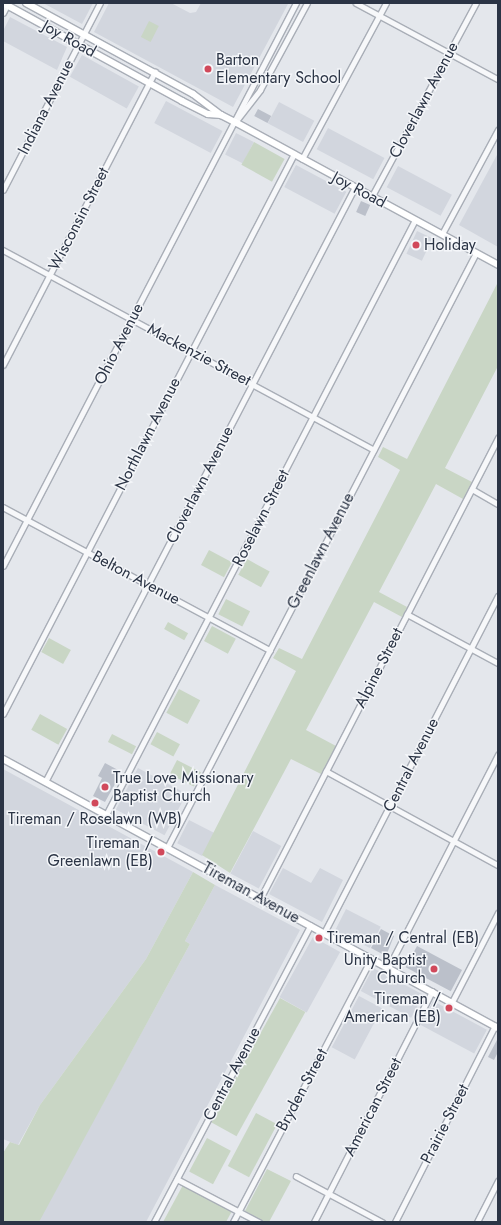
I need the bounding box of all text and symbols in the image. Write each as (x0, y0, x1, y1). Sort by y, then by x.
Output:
street label: Joy Road (39, 16, 99, 62)
street label: Cloverlawn Avenue (385, 39, 463, 161)
place label: Barton Elementary School (216, 50, 341, 88)
street label: Indiana Avenue (14, 56, 78, 158)
marker: Barton Elementary School (203, 64, 213, 74)
street label: Wisconsin Street (45, 164, 113, 274)
street label: Joy Road (329, 168, 389, 212)
place label: Holiday (424, 235, 476, 255)
marker: Holiday (411, 240, 421, 250)
street label: Ohio Avenue (90, 300, 148, 388)
street label: Mackenzie Street (144, 320, 254, 390)
street label: Northlawn Avenue (111, 374, 185, 494)
street label: Cloverlawn Avenue (162, 423, 238, 547)
street label: Roselawn Street (228, 466, 294, 570)
street label: Greenlawn Avenue (283, 490, 359, 612)
street label: Belton Avenue (89, 547, 183, 609)
street label: Alpine Street (351, 625, 407, 711)
street label: Central Avenue (379, 715, 443, 815)
place label: True Love Missionary Baptist Church (113, 768, 254, 806)
marker: True Love Missionary Baptist Church (100, 782, 110, 792)
marker: Tireman / Roselawn (WB) (90, 798, 100, 808)
place label: Tireman / Roselawn (WB) (8, 809, 182, 829)
place label: Tireman / Greenlawn (EB) (47, 833, 153, 871)
marker: Tireman / Greenlawn (EB) (156, 847, 166, 857)
street label: Tireman Avenue (199, 858, 303, 928)
place label: Tireman / Central (EB) (327, 928, 479, 948)
marker: Tireman / Central (EB) (314, 933, 324, 943)
place label: Unity Baptist Church (344, 950, 426, 988)
marker: Unity Baptist Church (429, 964, 439, 974)
place label: Tireman / American (EB) (344, 989, 441, 1027)
marker: Tireman / American (EB) (444, 1003, 454, 1013)
street label: Central Avenue (199, 1024, 265, 1124)
street label: Bryden Street (272, 1045, 332, 1135)
street label: American Street (340, 1055, 406, 1159)
street label: Prairie Street (417, 1081, 473, 1167)

